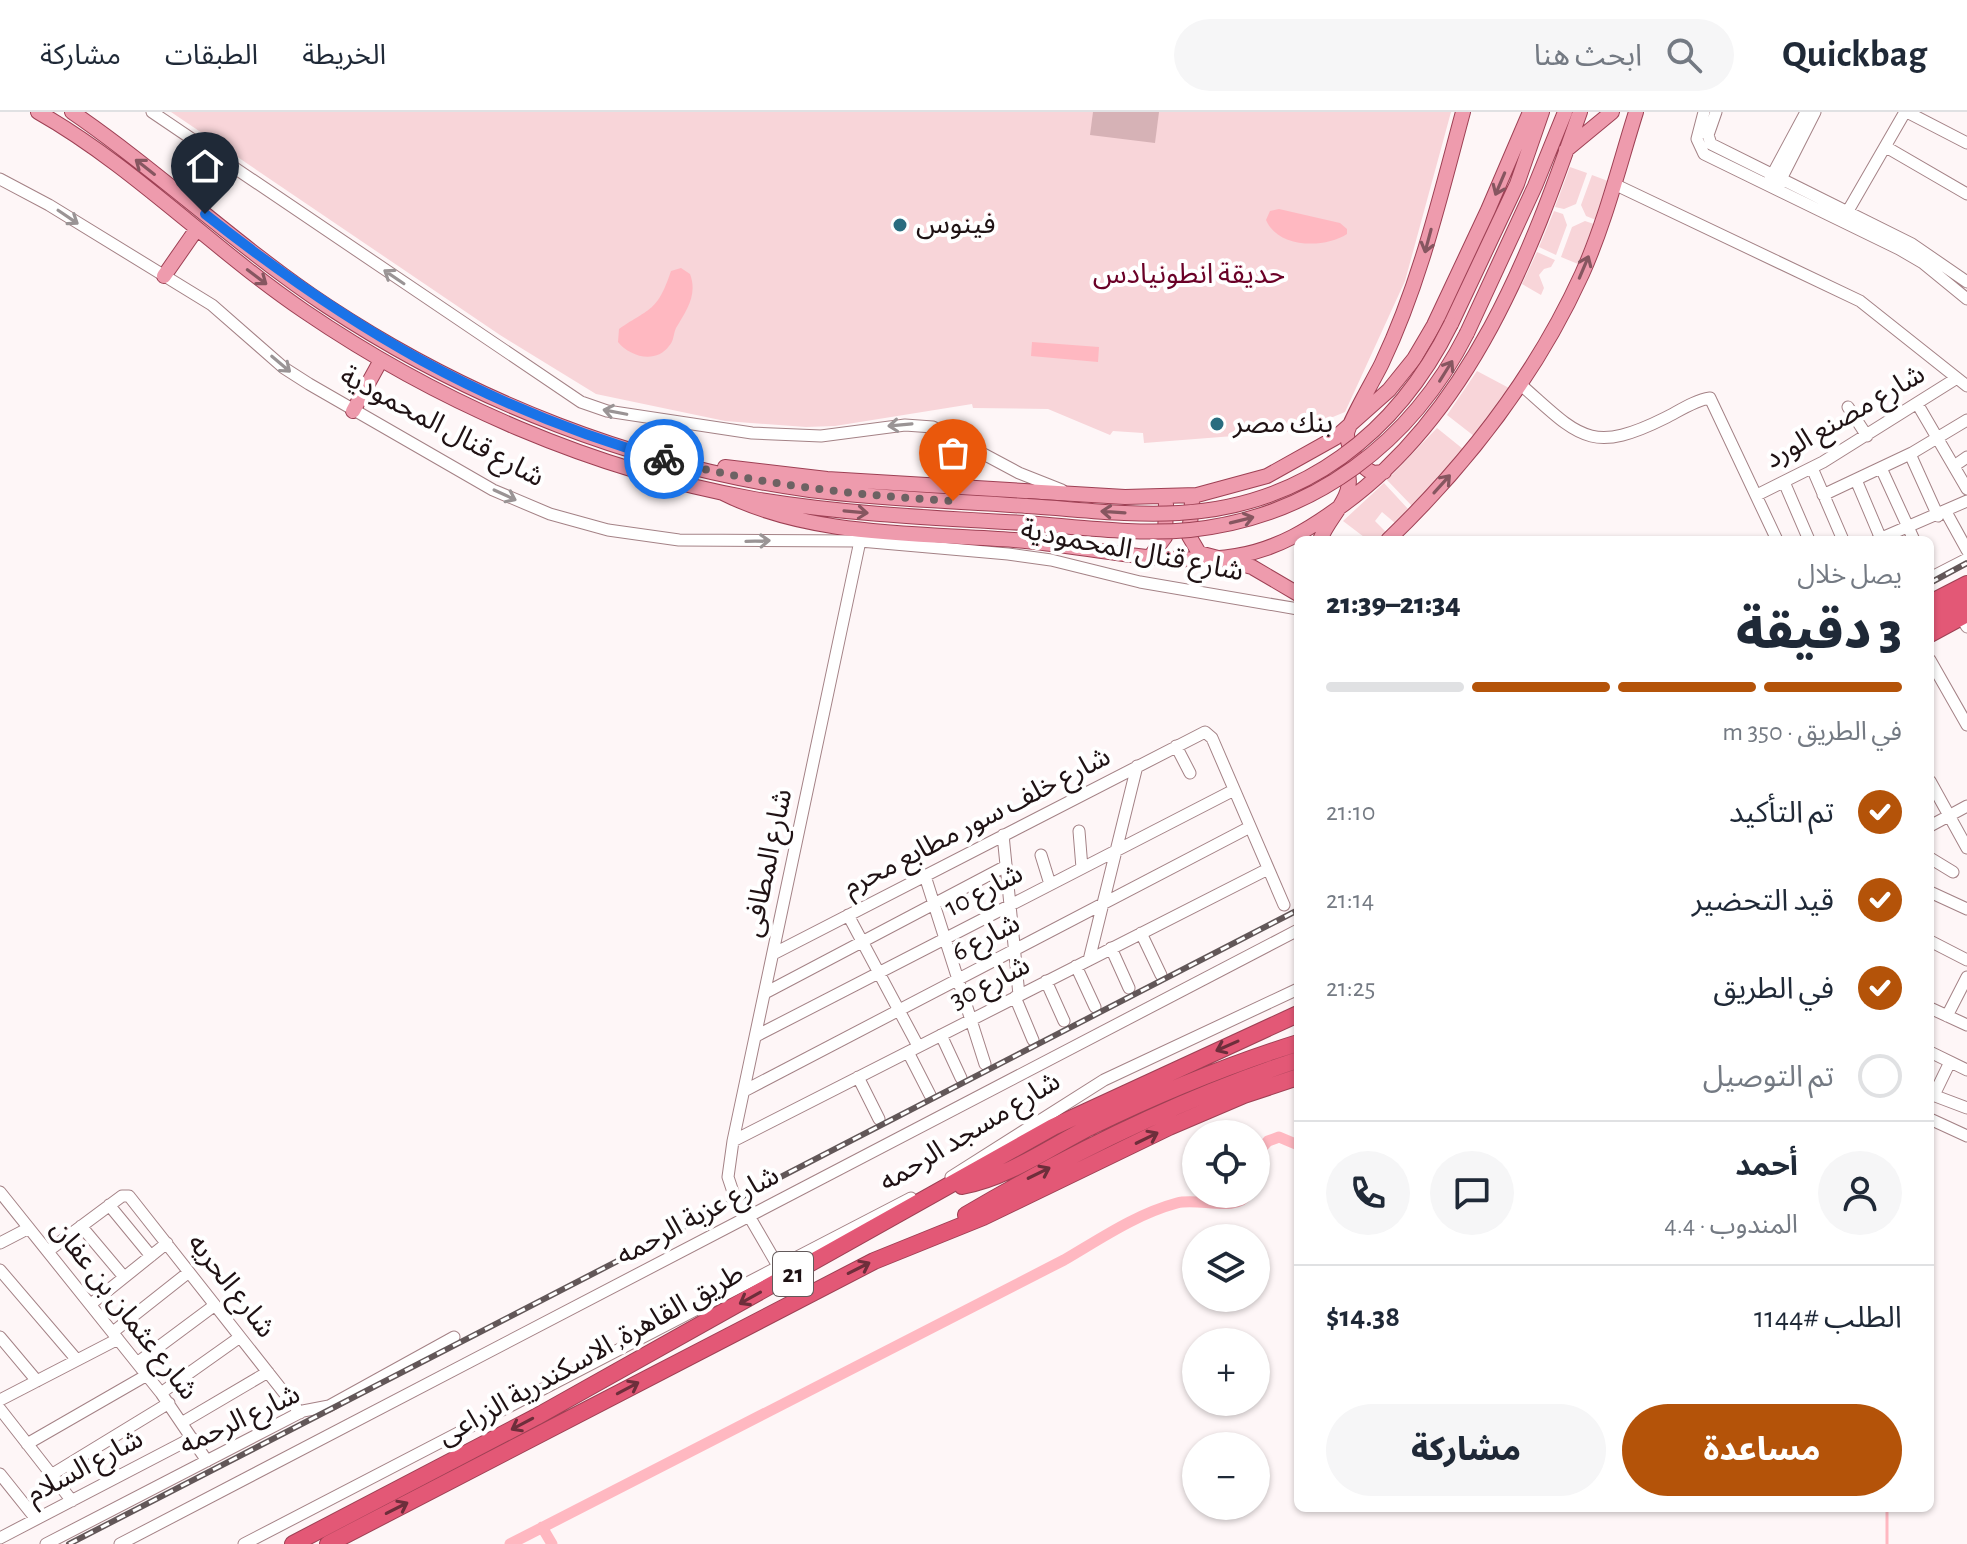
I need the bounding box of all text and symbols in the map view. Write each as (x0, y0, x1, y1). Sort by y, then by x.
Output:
search box (1174, 19, 1734, 91)
icon: search (1662, 33, 1706, 77)
text: Quickbag (1782, 36, 1927, 74)
text: ابحث هنا (1534, 41, 1642, 71)
text: مشاركة (40, 42, 121, 70)
text: الطبقات (165, 42, 258, 70)
text: الخريطة (302, 42, 386, 70)
pin (171, 132, 239, 214)
icon: home (183, 144, 227, 188)
one-way arrow (135, 158, 156, 176)
one-way arrow (1491, 171, 1506, 196)
one-way arrow (56, 209, 79, 225)
place label: فينوس (916, 211, 996, 240)
marker: فينوس (891, 216, 909, 234)
one-way arrow (1420, 228, 1435, 254)
one-way arrow (1578, 256, 1593, 280)
park label: حديقة انطونيادس (1093, 261, 1285, 290)
one-way arrow (245, 268, 267, 285)
one-way arrow (384, 269, 406, 285)
one-way arrow (270, 356, 291, 373)
one-way arrow (1439, 360, 1455, 383)
street label: شارع مصنع الورد (1760, 360, 1932, 478)
street label: شارع قنال المحمودية (333, 362, 548, 497)
one-way arrow (602, 404, 628, 419)
place label: بنك مصر (1232, 410, 1333, 439)
marker: بنك مصر (1208, 415, 1226, 433)
one-way arrow (887, 418, 914, 433)
courier (624, 419, 704, 499)
pin (919, 419, 987, 501)
icon: bag (931, 431, 975, 475)
icon: bike (642, 437, 686, 481)
one-way arrow (1433, 474, 1451, 494)
one-way arrow (493, 488, 517, 503)
one-way arrow (1100, 504, 1127, 519)
one-way arrow (842, 505, 869, 520)
one-way arrow (1228, 512, 1254, 527)
street label: شارع قنال المحمودية (1017, 516, 1246, 591)
one-way arrow (744, 533, 771, 548)
text: يصل خلال (1797, 562, 1902, 588)
text: 21:34–21:39 (1326, 589, 1461, 619)
text: 3 دقيقة (1736, 606, 1902, 658)
text: في الطريق · 350 m (1722, 719, 1902, 745)
street label: شارع خلف سور مطابع محرم (839, 742, 1117, 906)
street label: شارع المطافى (739, 786, 802, 941)
icon: check (1858, 790, 1902, 834)
text: تم التأكيد (1729, 798, 1834, 828)
text: 21:10 (1326, 799, 1375, 825)
street label: شارع 10 (940, 860, 1030, 927)
icon: check (1858, 878, 1902, 922)
text: قيد التحضير (1692, 886, 1834, 916)
text: 21:14 (1326, 887, 1374, 913)
street label: شارع 6 (947, 909, 1027, 971)
street label: شارع 30 (946, 951, 1037, 1019)
icon: check (1858, 966, 1902, 1010)
text: في الطريق (1713, 974, 1834, 1004)
text: 21:25 (1326, 975, 1375, 1001)
one-way arrow (1215, 1039, 1239, 1054)
text: تم التوصيل (1703, 1062, 1834, 1092)
street label: شارع مسجد الرحمه (875, 1067, 1068, 1201)
map controls (1182, 1120, 1270, 1520)
button: locate (1182, 1120, 1270, 1208)
one-way arrow (1134, 1130, 1158, 1145)
button: phone (1326, 1151, 1410, 1235)
button: chat (1430, 1151, 1514, 1235)
text: أحمد (1735, 1151, 1798, 1181)
button: person (1818, 1151, 1902, 1235)
street label: شارع عزبة الرحمه (612, 1162, 786, 1275)
one-way arrow (1027, 1165, 1051, 1180)
text: المندوب · 4.4 (1664, 1212, 1798, 1238)
street label: شارع عثمان بن عفان (41, 1215, 203, 1408)
button: layers (1182, 1224, 1270, 1312)
street label: شارع الحريه (178, 1229, 280, 1346)
road number: 21 (773, 1252, 813, 1296)
street label: طريق القاهرة, الاسكندرية الزراعى (433, 1259, 750, 1453)
one-way arrow (846, 1260, 870, 1276)
one-way arrow (738, 1291, 762, 1306)
text: $14.38 (1326, 1302, 1400, 1332)
text: الطلب #1144 (1754, 1303, 1902, 1333)
button: + (1182, 1328, 1270, 1416)
one-way arrow (616, 1379, 639, 1395)
street label: شارع الرحمه (175, 1380, 307, 1465)
button: مشاركة (1326, 1404, 1606, 1496)
button: مساعدة (1622, 1404, 1902, 1496)
one-way arrow (511, 1417, 535, 1433)
street label: شارع السلام (22, 1425, 150, 1514)
button: − (1182, 1432, 1270, 1520)
one-way arrow (385, 1500, 409, 1515)

